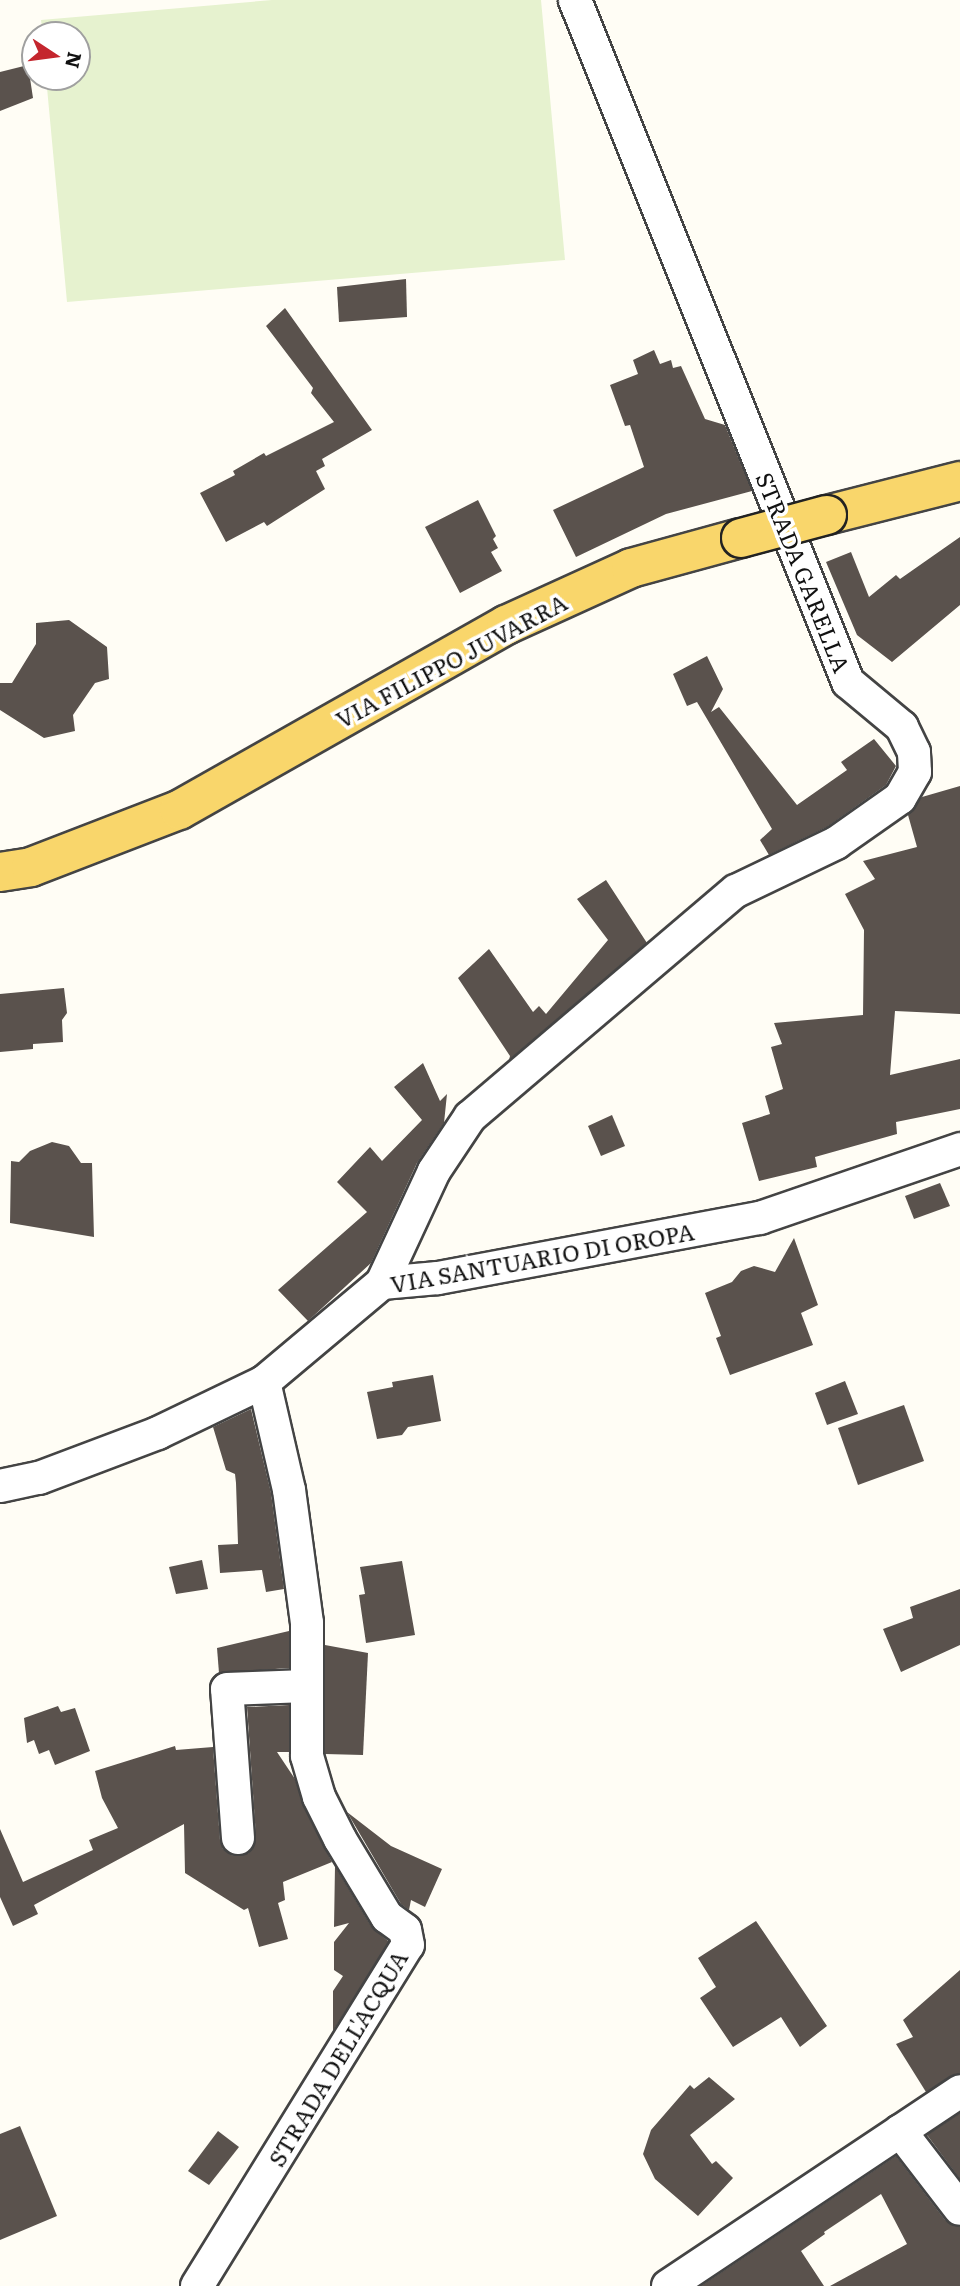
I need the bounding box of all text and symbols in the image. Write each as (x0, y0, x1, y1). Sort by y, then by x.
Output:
north arrow (21, 21, 91, 91)
text: N (59, 49, 90, 71)
street label: STRADA GARELLA (751, 468, 857, 676)
street label: VIA FILIPPO JUVARRA (331, 587, 571, 733)
street label: VIA SANTUARIO DI OROPA (388, 1217, 696, 1297)
street label: STRADA DELL'ACQUA (262, 1945, 412, 2171)

